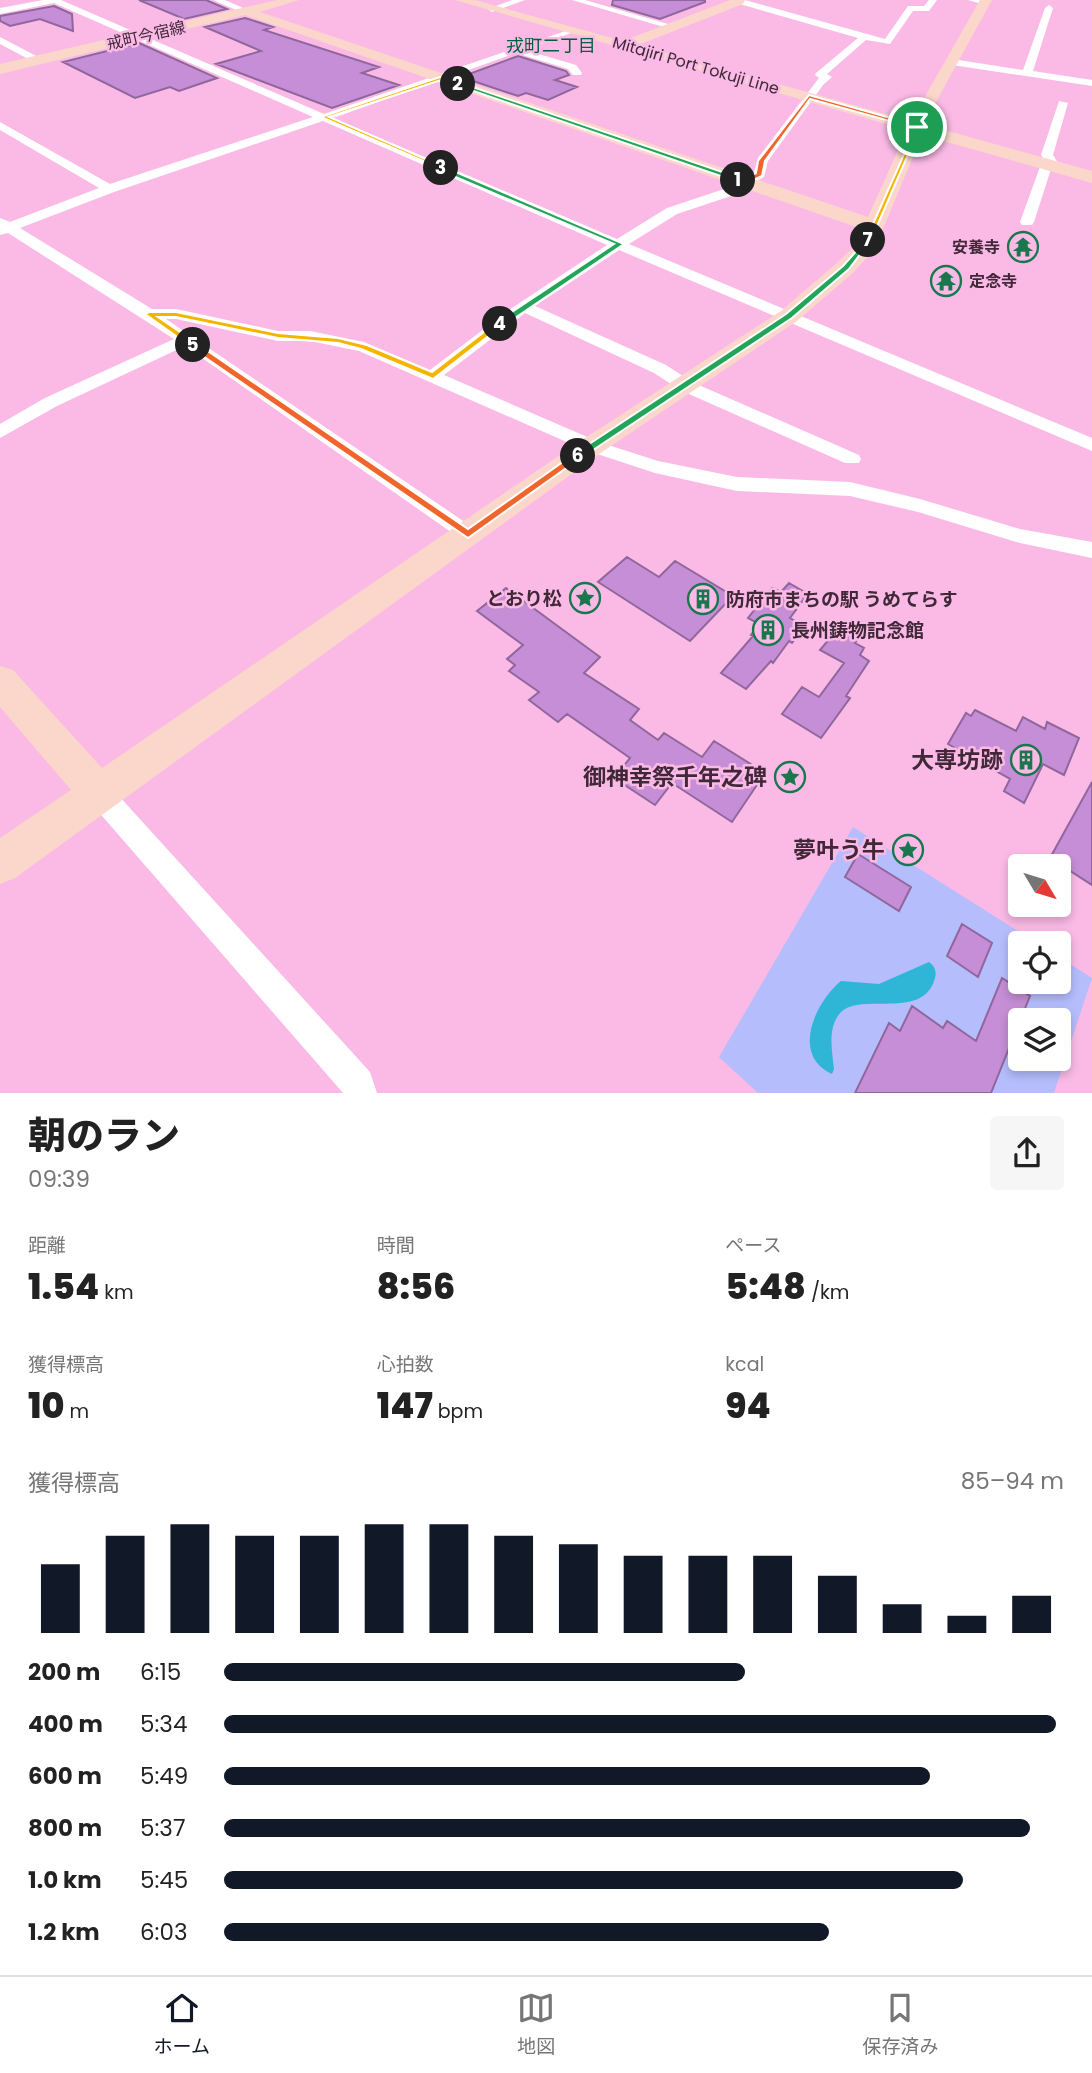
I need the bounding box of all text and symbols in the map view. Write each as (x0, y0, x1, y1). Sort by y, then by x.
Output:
street label: 戒町今宿線 (105, 15, 188, 56)
street label: Mitajiri Port Tokuji Line (610, 31, 782, 100)
district label: 戎町二丁目 (506, 33, 596, 58)
pin: 2 (440, 66, 476, 102)
text: 2 (452, 70, 463, 97)
pin (887, 97, 947, 157)
icon: arrive (898, 108, 936, 146)
pin: 3 (424, 150, 458, 186)
text: 3 (435, 154, 446, 181)
pin: 1 (720, 162, 756, 198)
text: 1 (734, 166, 741, 193)
pin: 7 (850, 222, 886, 258)
text: 7 (862, 226, 873, 253)
temple icon: 安養寺 (1006, 230, 1040, 264)
place label: 安養寺 (952, 236, 1000, 259)
temple icon: 定念寺 (929, 264, 963, 298)
place label: 定念寺 (969, 270, 1017, 293)
pin: 4 (482, 306, 518, 342)
text: 4 (493, 310, 506, 337)
pin: 5 (176, 328, 210, 362)
text: 5 (186, 331, 199, 358)
pin: 6 (560, 438, 596, 474)
text: 6 (571, 442, 584, 469)
place icon: とおり松 (568, 581, 602, 615)
building icon: 防府市まちの駅 うめてらす (686, 582, 720, 616)
place label: とおり松 (486, 585, 562, 612)
place label: 防府市まちの駅 うめてらす (726, 586, 958, 613)
building icon: 長州鋳物記念館 (751, 613, 785, 647)
place label: 長州鋳物記念館 (791, 617, 924, 644)
building icon: 大専坊跡 (1009, 743, 1043, 777)
place label: 大専坊跡 (911, 744, 1003, 776)
place icon: 御神幸祭千年之碑 (773, 760, 807, 794)
place label: 御神幸祭千年之碑 (583, 761, 767, 793)
place icon: 夢叶う牛 (891, 833, 925, 867)
place label: 夢叶う牛 (793, 834, 885, 866)
north arrow (1008, 854, 1071, 917)
map controls (1008, 854, 1071, 1071)
button: locate (1008, 931, 1071, 994)
button: layers (1008, 1008, 1071, 1071)
text: 朝のラン (28, 1109, 180, 1162)
button: share (990, 1116, 1064, 1190)
text: 09:39 (28, 1163, 90, 1195)
text: 距離 (28, 1232, 66, 1259)
text: 時間 (377, 1232, 415, 1259)
text: ペース (725, 1232, 781, 1259)
text: 1.54 (28, 1262, 99, 1311)
text: 8:56 (377, 1262, 455, 1311)
text: 5:48 (725, 1262, 806, 1311)
text: km (99, 1279, 134, 1306)
text: /km (806, 1279, 849, 1306)
text: 獲得標高 (28, 1351, 104, 1378)
text: 心拍数 (377, 1351, 434, 1378)
text: kcal (725, 1351, 764, 1378)
text: 10 (28, 1381, 65, 1430)
text: 147 (377, 1381, 433, 1430)
text: 94 (725, 1381, 771, 1430)
text: m (65, 1398, 89, 1425)
text: bpm (433, 1398, 483, 1425)
text: 85–94 m (961, 1465, 1064, 1497)
text: 獲得標高 (28, 1467, 120, 1499)
text: 200 m (28, 1656, 100, 1688)
text: 6:15 (140, 1656, 181, 1688)
text: 400 m (28, 1708, 103, 1740)
text: 5:34 (140, 1708, 187, 1740)
text: 600 m (28, 1760, 102, 1792)
text: 5:49 (140, 1760, 188, 1792)
text: 800 m (28, 1812, 102, 1844)
text: 5:37 (140, 1812, 185, 1844)
text: 1.0 km (28, 1864, 102, 1896)
text: 5:45 (140, 1864, 188, 1896)
text: 1.2 km (28, 1916, 100, 1948)
text: 6:03 (140, 1916, 188, 1948)
tab: ホーム (154, 1989, 210, 2061)
tab: 地図 (517, 1989, 555, 2061)
tab: 保存済み (862, 1989, 938, 2061)

